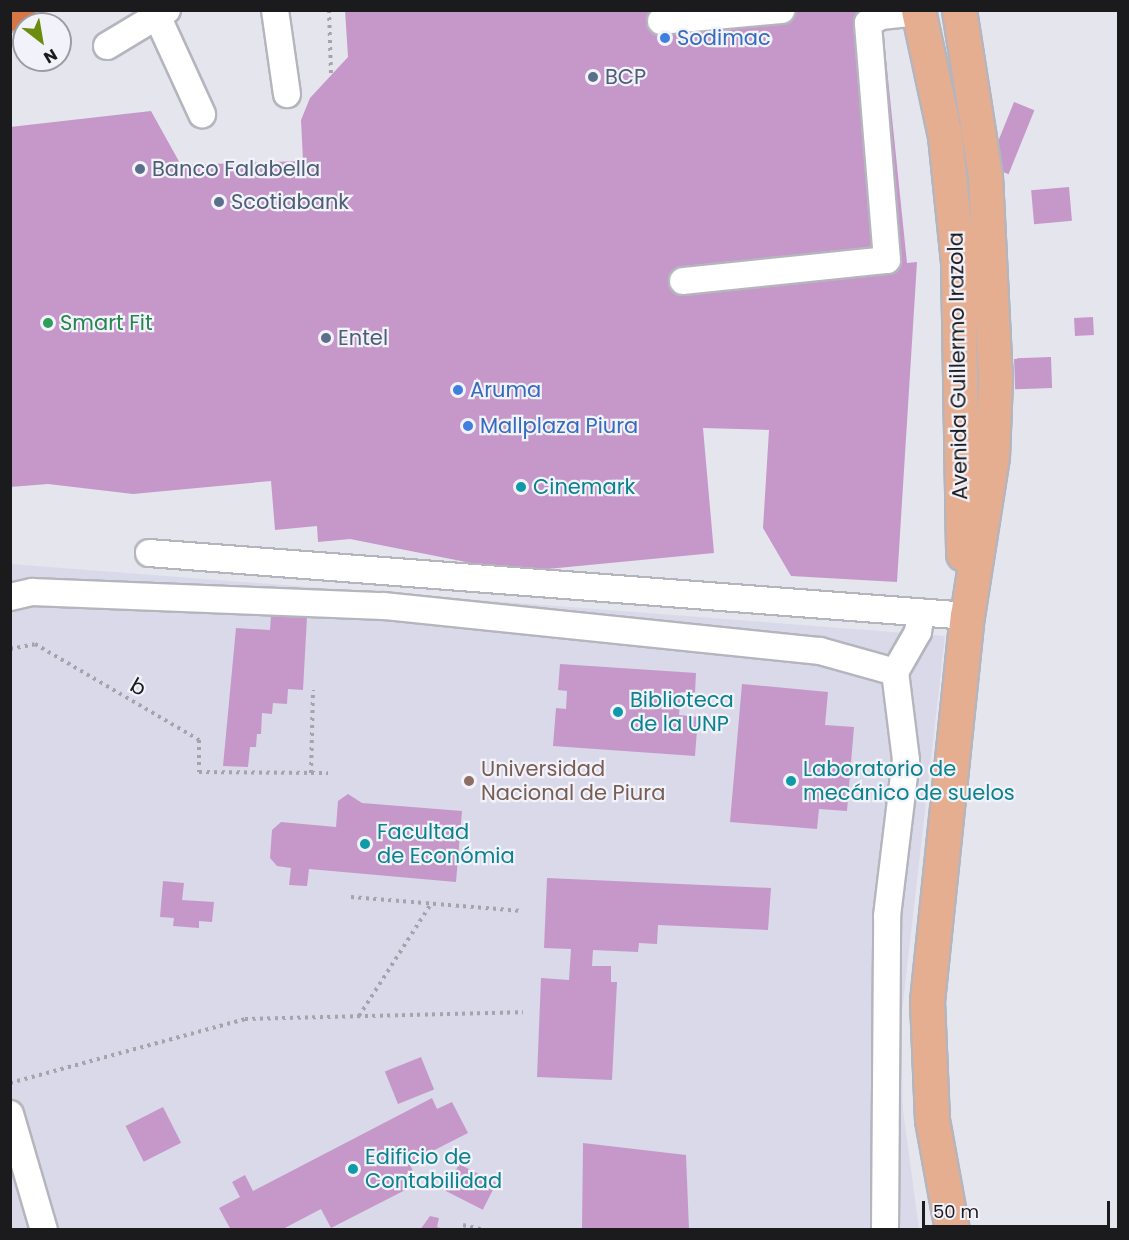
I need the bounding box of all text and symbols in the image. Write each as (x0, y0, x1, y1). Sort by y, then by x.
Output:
north arrow (12, 12, 72, 72)
place label: Sodimac (677, 25, 771, 51)
marker: Sodimac (658, 31, 672, 45)
text: N (39, 43, 62, 69)
place label: BCP (605, 64, 646, 90)
marker: BCP (586, 70, 600, 84)
place label: Banco Falabella (152, 156, 320, 182)
marker: Banco Falabella (133, 162, 147, 176)
place label: Scotiabank (231, 189, 349, 215)
marker: Scotiabank (212, 195, 226, 209)
street label: Avenida Guillermo Irazola (943, 232, 973, 500)
place label: Smart Fit (60, 310, 153, 336)
marker: Smart Fit (41, 316, 55, 330)
place label: Entel (338, 325, 388, 351)
marker: Entel (319, 331, 333, 345)
place label: Aruma (470, 377, 541, 403)
marker: Aruma (451, 383, 465, 397)
place label: Mallplaza Piura (480, 413, 638, 439)
marker: Mallplaza Piura (461, 419, 475, 433)
place label: Cinemark (533, 474, 635, 500)
marker: Cinemark (514, 480, 528, 494)
street label: b (126, 673, 150, 701)
place label: Biblioteca de la UNP (630, 687, 734, 737)
marker: Biblioteca de la UNP (611, 705, 625, 719)
place label: Universidad Nacional de Piura (481, 756, 665, 806)
place label: Laboratorio de mecánico de suelos (803, 756, 1015, 806)
marker: Universidad Nacional de Piura (462, 774, 476, 788)
marker: Laboratorio de mecánico de suelos (784, 774, 798, 788)
place label: Facultad de Económia (377, 819, 515, 869)
marker: Facultad de Económia (358, 837, 372, 851)
place label: Edificio de Contabilidad (365, 1144, 502, 1194)
marker: Edificio de Contabilidad (346, 1162, 360, 1176)
scale bar (925, 1189, 1112, 1227)
text: 50 m (933, 1199, 979, 1224)

